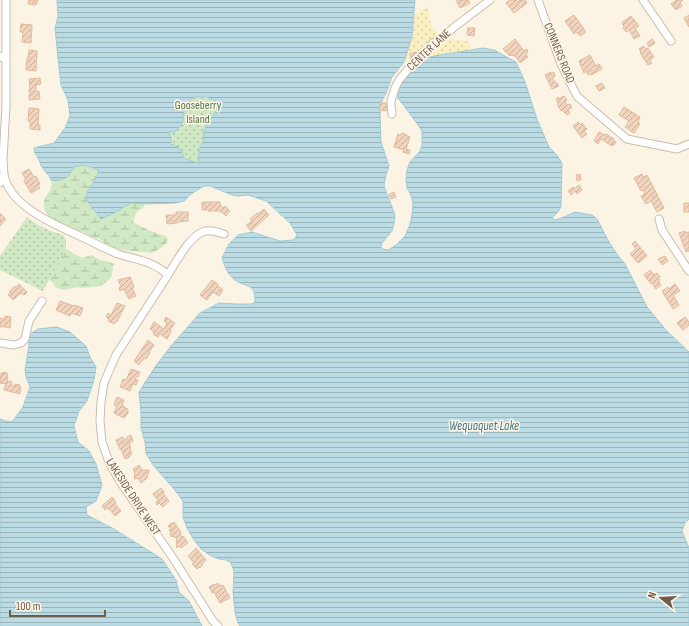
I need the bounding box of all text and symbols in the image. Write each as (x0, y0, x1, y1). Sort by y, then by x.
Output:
street label: CONNERS ROAD (540, 21, 578, 85)
street label: CENTER LANE (404, 26, 454, 74)
park label: Gooseberry Island (175, 98, 222, 127)
water label: Wequaquet Lake (449, 418, 519, 434)
street label: LAKESIDE DRIVE WEST (102, 456, 164, 539)
north arrow (641, 578, 681, 618)
text: N (645, 590, 659, 600)
scale bar (10, 592, 105, 618)
text: 100 m (16, 599, 41, 614)

